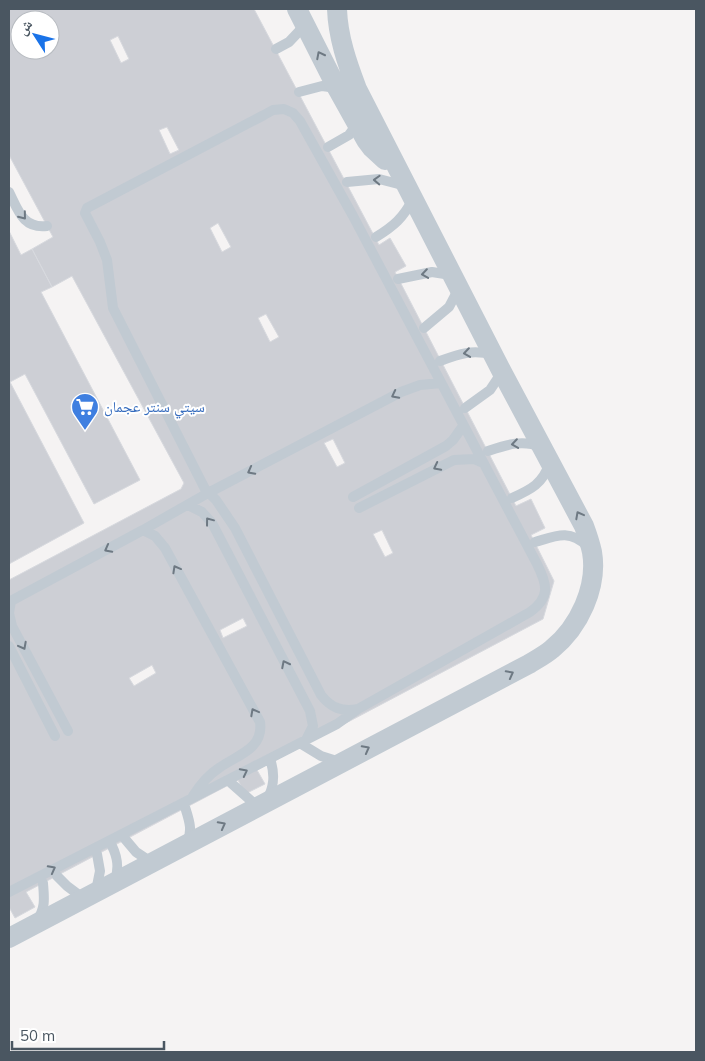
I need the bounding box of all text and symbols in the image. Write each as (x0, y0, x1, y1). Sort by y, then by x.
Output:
north arrow (10, 10, 60, 60)
text: ش (13, 16, 36, 39)
one-way arrow (316, 51, 326, 60)
one-way arrow (373, 175, 380, 185)
one-way arrow (18, 211, 27, 220)
one-way arrow (421, 268, 430, 278)
one-way arrow (462, 347, 470, 358)
one-way arrow (391, 389, 400, 399)
supermarket icon: سيتي سنتر عجمان (70, 392, 100, 431)
place label: سيتي سنتر عجمان (104, 397, 205, 419)
one-way arrow (510, 438, 518, 449)
one-way arrow (433, 461, 442, 471)
one-way arrow (247, 464, 256, 474)
one-way arrow (575, 512, 585, 521)
one-way arrow (206, 517, 215, 526)
one-way arrow (104, 543, 113, 553)
one-way arrow (173, 565, 183, 574)
one-way arrow (17, 641, 27, 650)
one-way arrow (281, 660, 291, 669)
one-way arrow (505, 670, 514, 680)
one-way arrow (250, 708, 260, 717)
one-way arrow (361, 745, 370, 755)
one-way arrow (238, 768, 247, 778)
one-way arrow (217, 821, 226, 831)
one-way arrow (47, 865, 56, 875)
scale bar (12, 1018, 165, 1050)
text: 50 m (20, 1026, 55, 1045)

